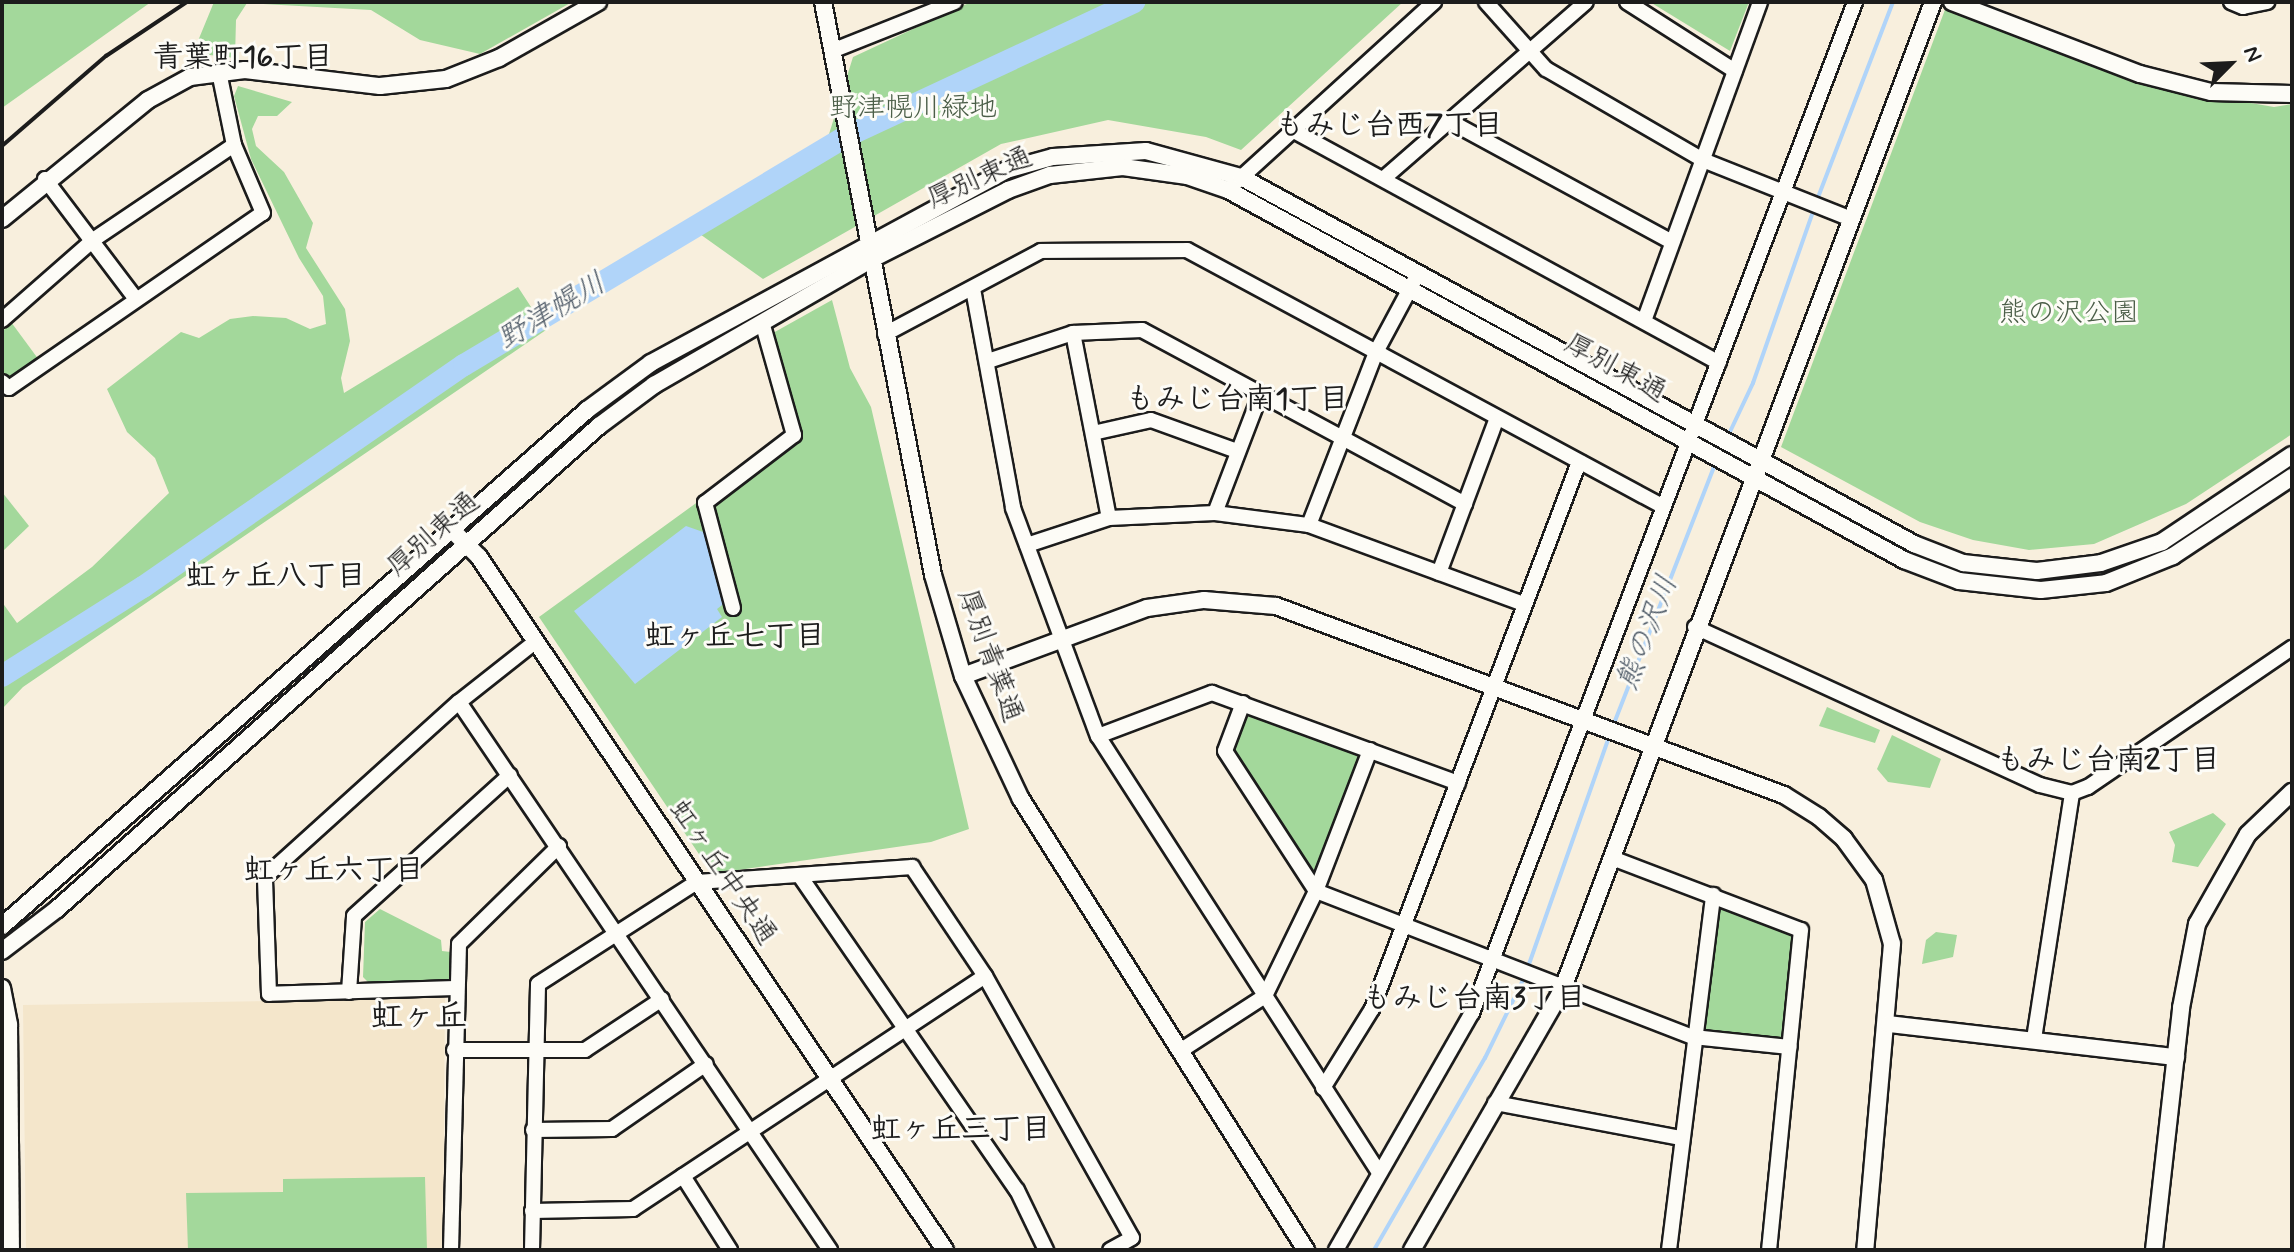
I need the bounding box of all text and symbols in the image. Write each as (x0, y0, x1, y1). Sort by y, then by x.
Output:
north arrow (2190, 24, 2270, 104)
district label: 青葉町16丁目 (153, 40, 333, 76)
text: N (2236, 42, 2268, 67)
park label: 野津幌川緑地 (829, 92, 997, 126)
district label: もみじ台西7丁目 (1275, 108, 1503, 144)
street label: 厚別東通 (922, 141, 1038, 217)
water label: 野津幌川 (491, 266, 613, 358)
park label: 熊の沢公園 (1999, 297, 2139, 331)
street label: 厚別東通 (1558, 327, 1672, 411)
district label: もみじ台南1丁目 (1125, 382, 1349, 418)
street label: 厚別東通 (381, 486, 487, 584)
district label: 虹ヶ丘八丁目 (186, 559, 366, 595)
water label: 熊の沢川 (1610, 571, 1686, 695)
street label: 厚別青葉通 (949, 584, 1029, 728)
district label: 虹ヶ丘七丁目 (645, 619, 825, 655)
district label: もみじ台南2丁目 (1996, 743, 2220, 779)
street label: 虹ヶ丘中央通 (661, 794, 783, 952)
district label: 虹ヶ丘六丁目 (244, 853, 424, 889)
district label: もみじ台南3丁目 (1362, 981, 1586, 1017)
district label: 虹ヶ丘 (371, 998, 467, 1036)
district label: 虹ヶ丘三丁目 (871, 1112, 1051, 1148)

